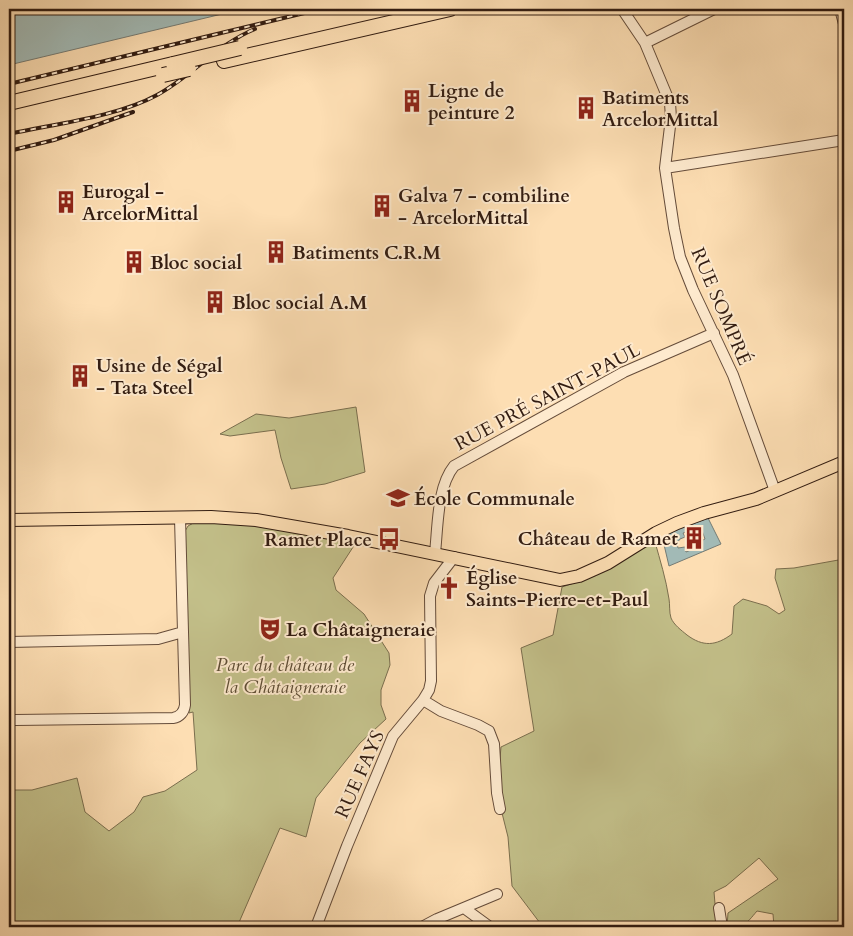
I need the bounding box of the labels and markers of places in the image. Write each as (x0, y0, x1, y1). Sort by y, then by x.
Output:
place label: Ligne de peinture 2 (428, 78, 515, 126)
place label: Batiments ArcelorMittal (602, 85, 719, 133)
building icon: Ligne de peinture 2 (399, 88, 425, 114)
building icon: Batiments ArcelorMittal (573, 95, 599, 121)
place label: Eurogal - ArcelorMittal (82, 179, 199, 227)
place label: Galva 7 - combiline - ArcelorMittal (398, 183, 570, 231)
building icon: Eurogal - ArcelorMittal (53, 189, 79, 215)
building icon: Galva 7 - combiline - ArcelorMittal (369, 193, 395, 219)
building icon: Batiments C.R.M (263, 239, 289, 265)
place label: Batiments C.R.M (292, 240, 442, 266)
building icon: Bloc social (121, 249, 147, 275)
place label: Bloc social (150, 250, 243, 276)
building icon: Bloc social A.M (202, 289, 228, 315)
place label: Bloc social A.M (232, 290, 368, 316)
place label: Usine de Ségal - Tata Steel (96, 353, 223, 401)
building icon: Usine de Ségal - Tata Steel (67, 363, 93, 389)
school or university icon: École Communale (385, 485, 411, 511)
place label: École Communale (414, 486, 575, 512)
building icon: Château de Ramet (681, 525, 707, 551)
bus stop icon: Ramet Place (376, 526, 402, 552)
place label: Château de Ramet (518, 526, 678, 552)
place label: Ramet Place (264, 527, 372, 553)
place label: Église Saints-Pierre-et-Paul (466, 565, 649, 613)
church icon: Église Saints-Pierre-et-Paul (436, 575, 462, 601)
theatre icon: La Châtaigneraie (257, 616, 283, 642)
place label: La Châtaigneraie (286, 617, 436, 643)

